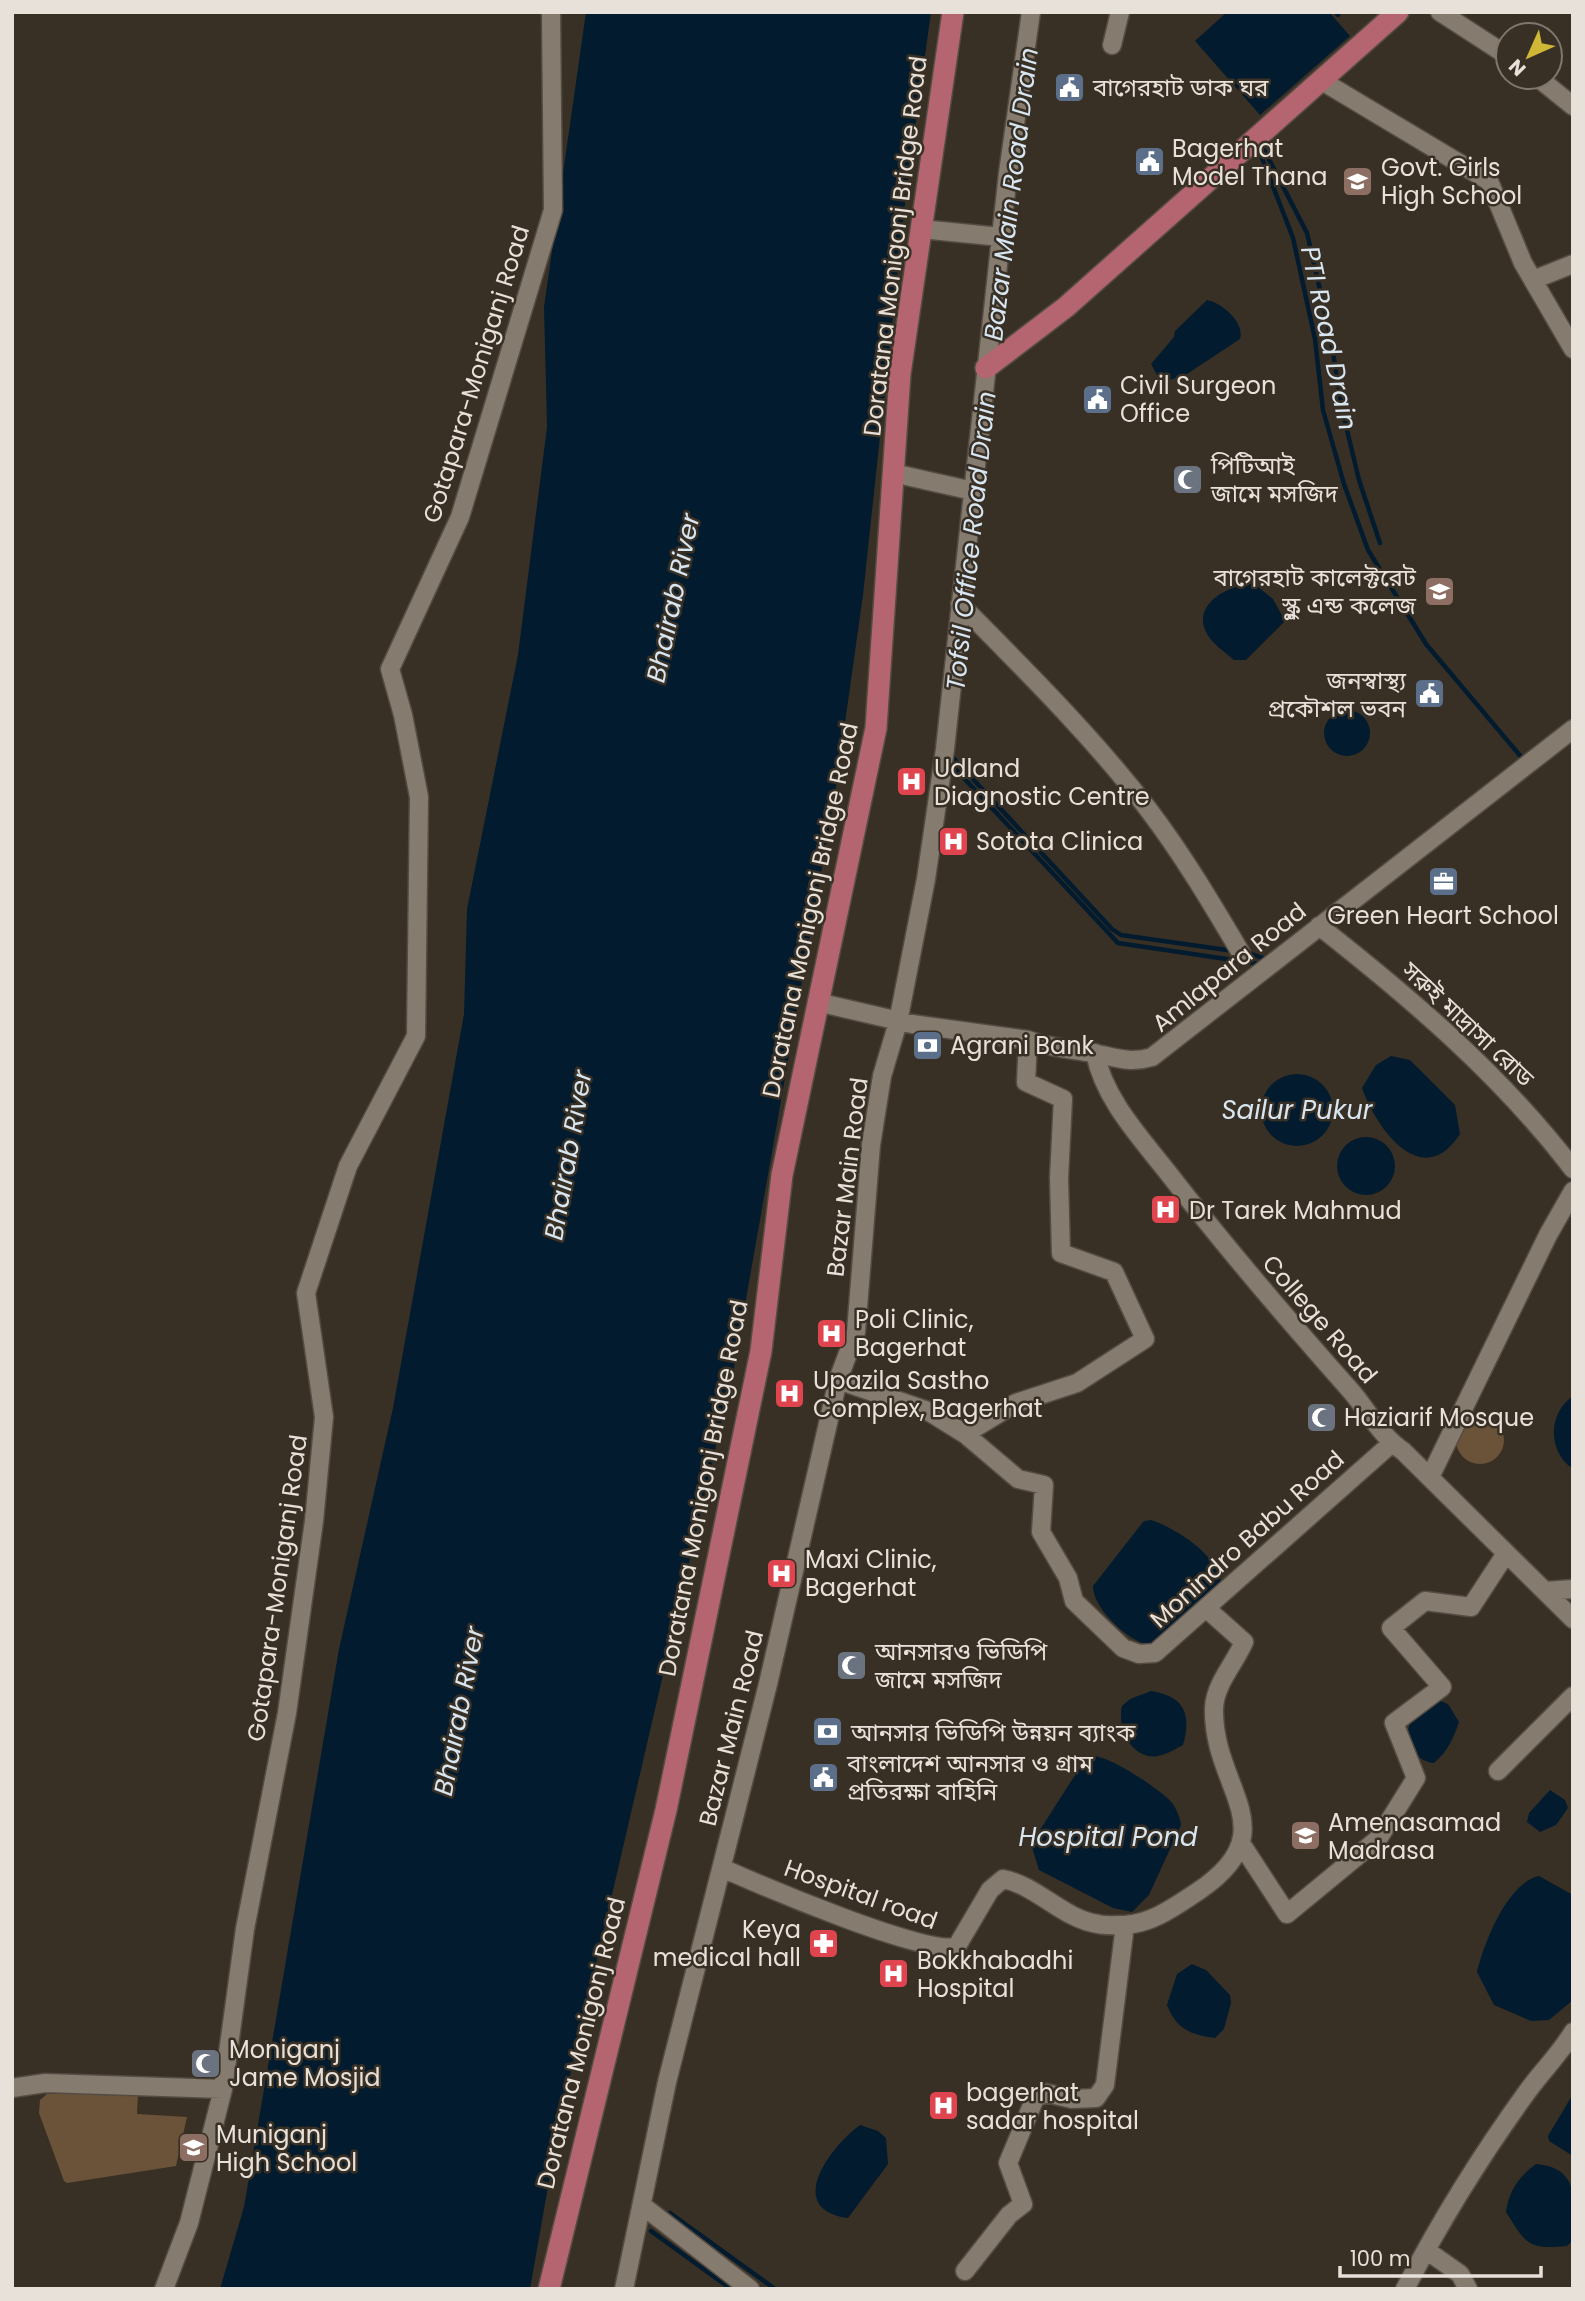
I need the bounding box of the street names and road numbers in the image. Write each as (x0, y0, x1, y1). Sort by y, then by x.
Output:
street label: Doratana Monigonj Bridge Road (855, 54, 935, 438)
street label: Gotapara-Moniganj Road (415, 221, 537, 527)
street label: Doratana Monigonj Bridge Road (754, 719, 866, 1101)
street label: Amlapara Road (1145, 895, 1313, 1039)
street label: সরুই মাদ্রাসা রোড (1394, 953, 1542, 1095)
street label: Bazar Main Road (818, 1076, 876, 1278)
street label: College Road (1255, 1248, 1385, 1390)
street label: Doratana Monigonj Bridge Road (650, 1297, 756, 1679)
street label: Gotapara-Moniganj Road (239, 1432, 315, 1744)
street label: Monindro Babu Road (1143, 1443, 1351, 1635)
street label: Bazar Main Road (691, 1627, 771, 1829)
street label: Hospital road (780, 1851, 942, 1937)
street label: Doratana Monigonj Road (529, 1894, 633, 2192)

